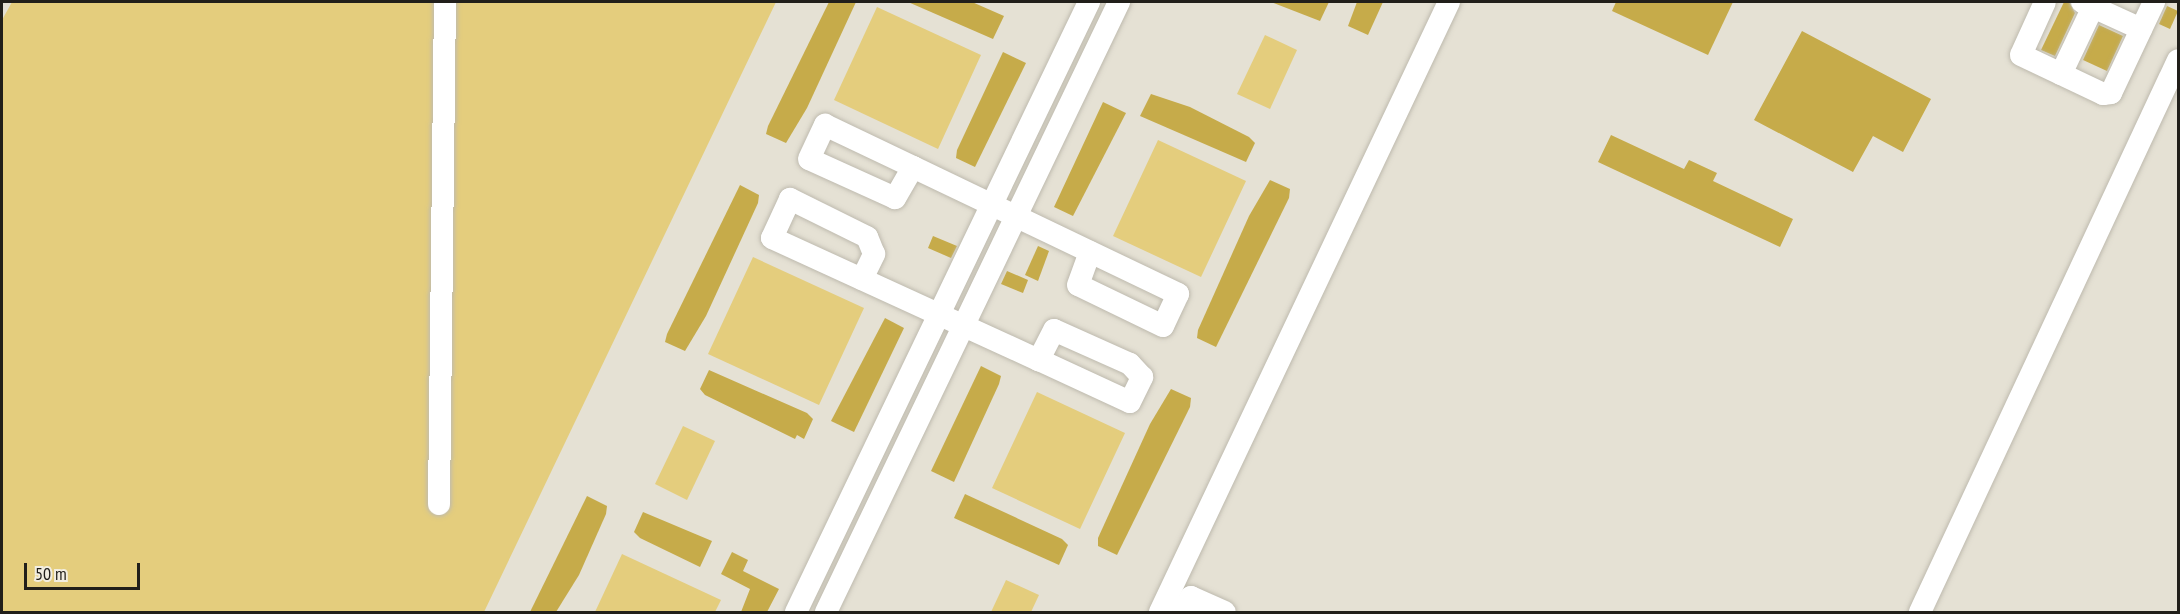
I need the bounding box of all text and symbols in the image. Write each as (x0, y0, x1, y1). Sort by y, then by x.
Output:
scale bar (27, 551, 142, 589)
text: 50 m (35, 562, 67, 585)

